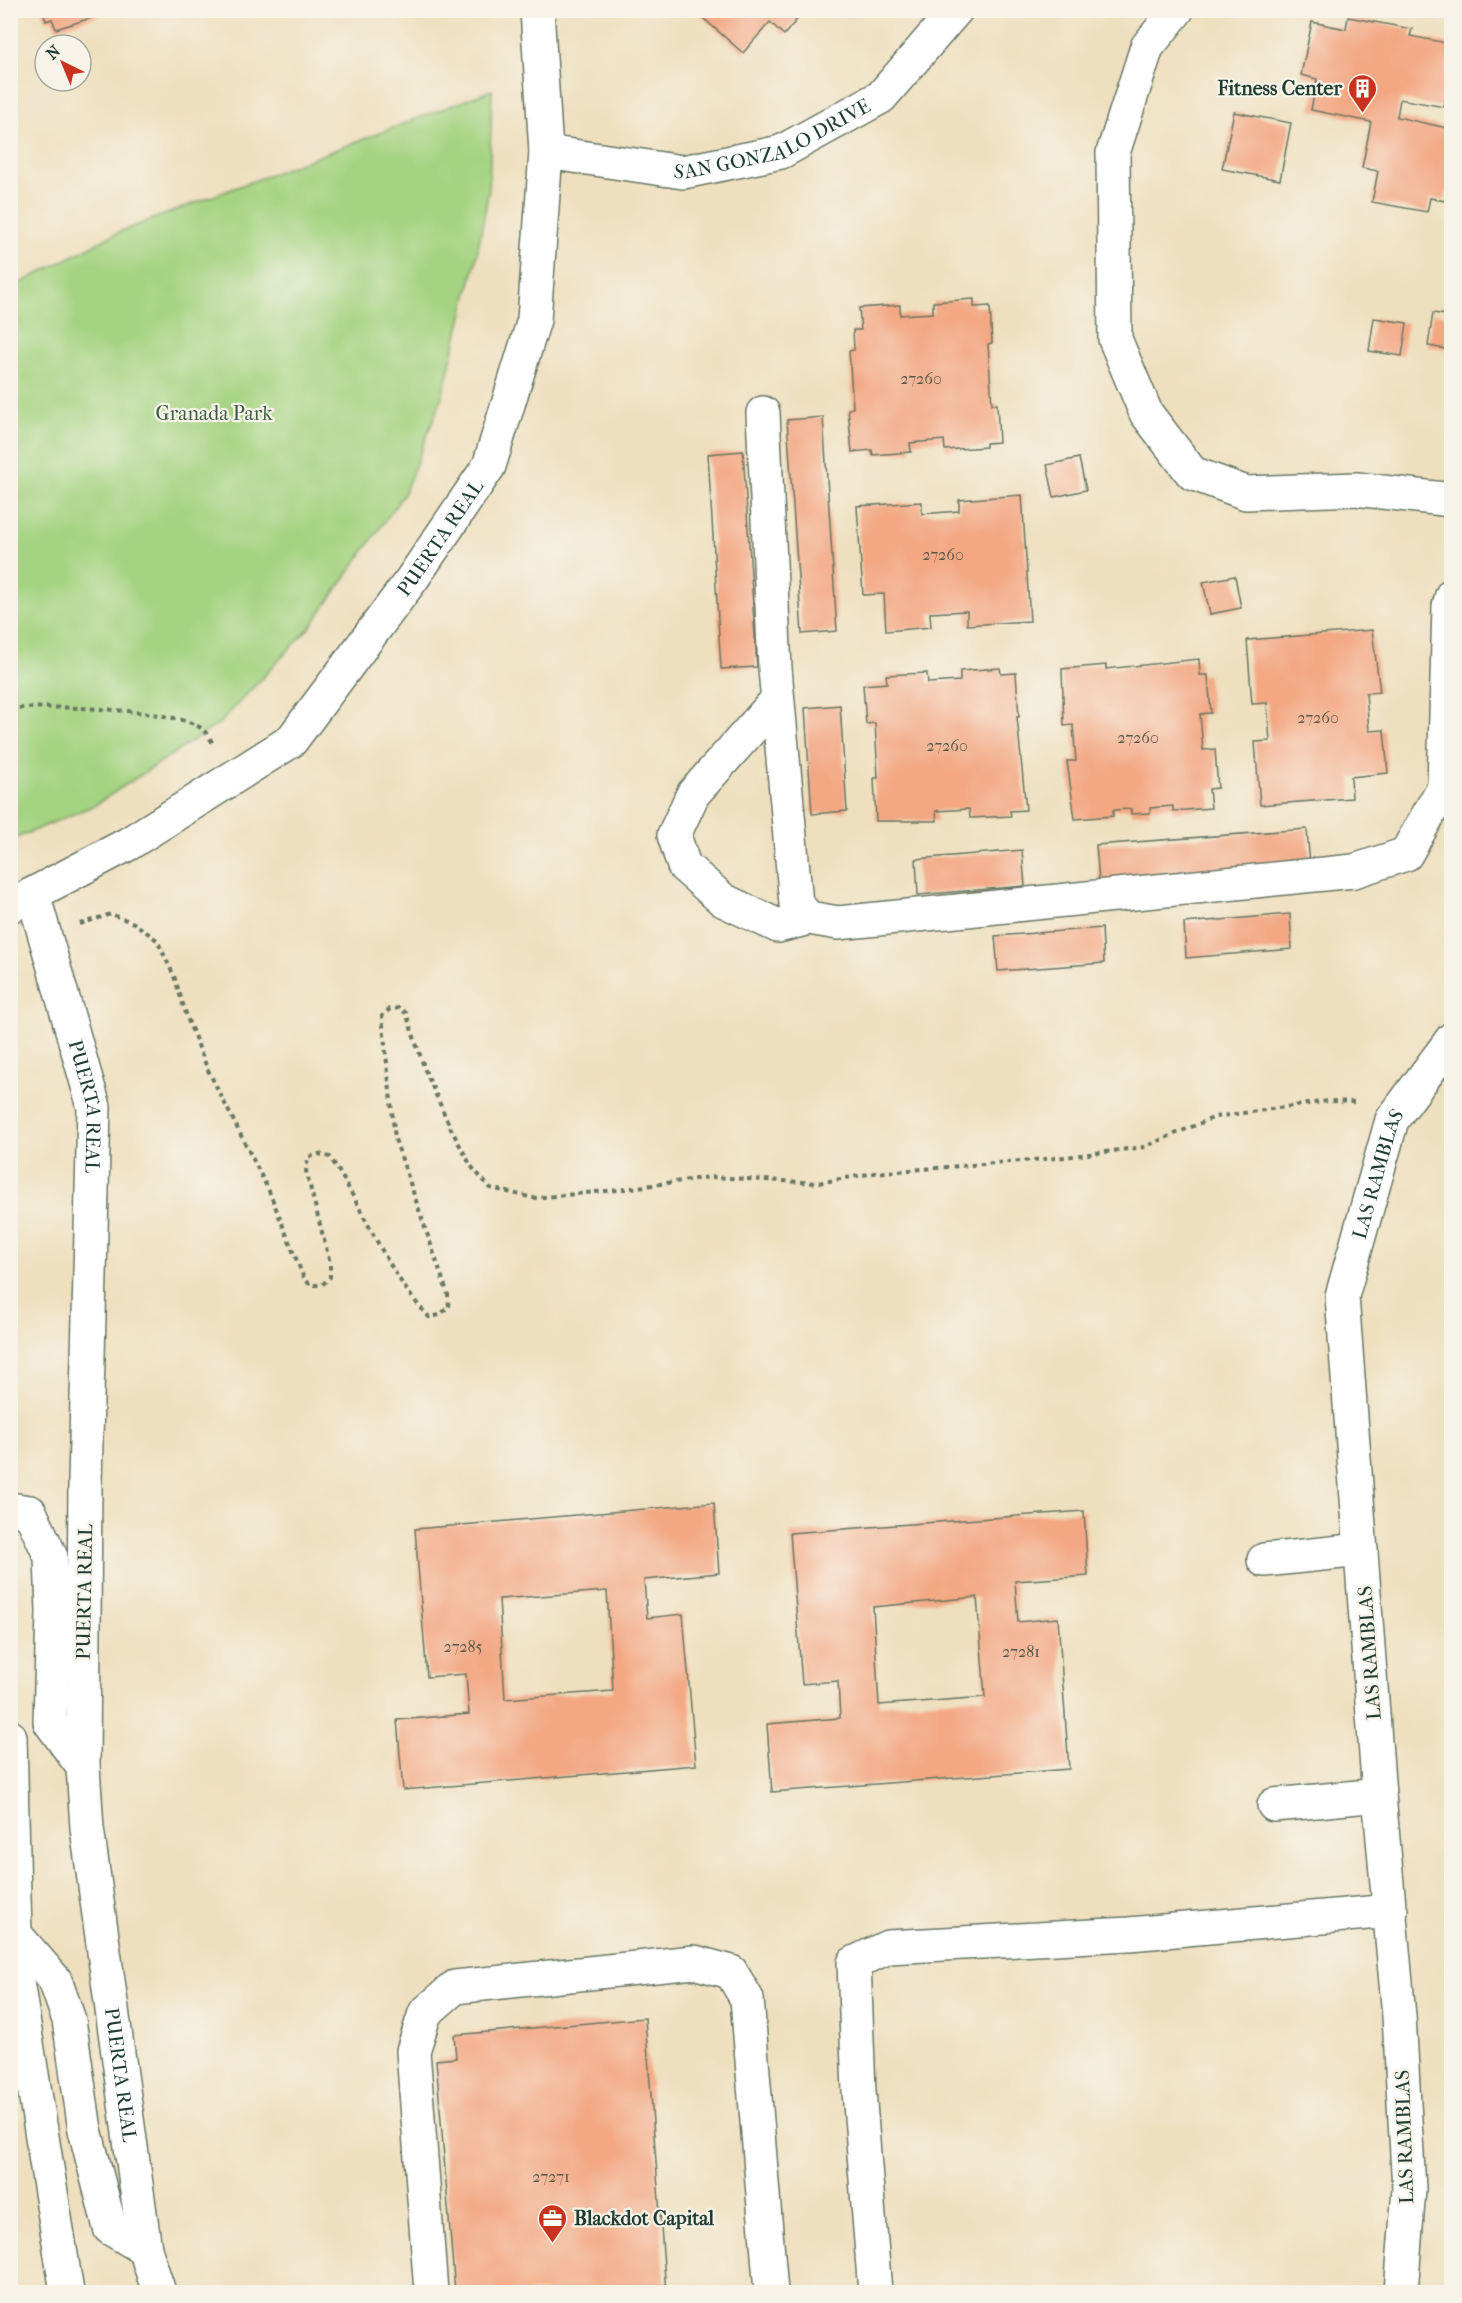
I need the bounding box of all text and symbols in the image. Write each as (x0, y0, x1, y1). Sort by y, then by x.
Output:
north arrow (33, 33, 93, 93)
text: N (42, 41, 65, 63)
building icon: Fitness Center (1347, 72, 1379, 114)
place label: Fitness Center (1217, 77, 1342, 100)
street label: SAN GONZALO DRIVE (672, 94, 874, 184)
house number: 27260 (900, 369, 942, 388)
park label: Granada Park (156, 402, 273, 425)
street label: PUERTA REAL (392, 476, 488, 601)
house number: 27260 (922, 545, 964, 564)
house number: 27260 (1297, 708, 1339, 727)
house number: 27260 (1117, 728, 1159, 747)
house number: 27260 (926, 736, 968, 755)
street label: PUERTA REAL (63, 1037, 105, 1174)
street label: LAS RAMBLAS (1348, 1104, 1408, 1242)
street label: PUERTA REAL (72, 1524, 97, 1660)
street label: LAS RAMBLAS (1353, 1585, 1386, 1721)
house number: 27285 (443, 1637, 483, 1656)
house number: 27281 (1002, 1642, 1040, 1661)
street label: PUERTA REAL (100, 2006, 141, 2144)
street label: LAS RAMBLAS (1391, 2069, 1418, 2204)
house number: 27271 (532, 2167, 570, 2186)
office icon: Blackdot Capital (537, 2202, 569, 2244)
place label: Blackdot Capital (574, 2207, 715, 2230)

